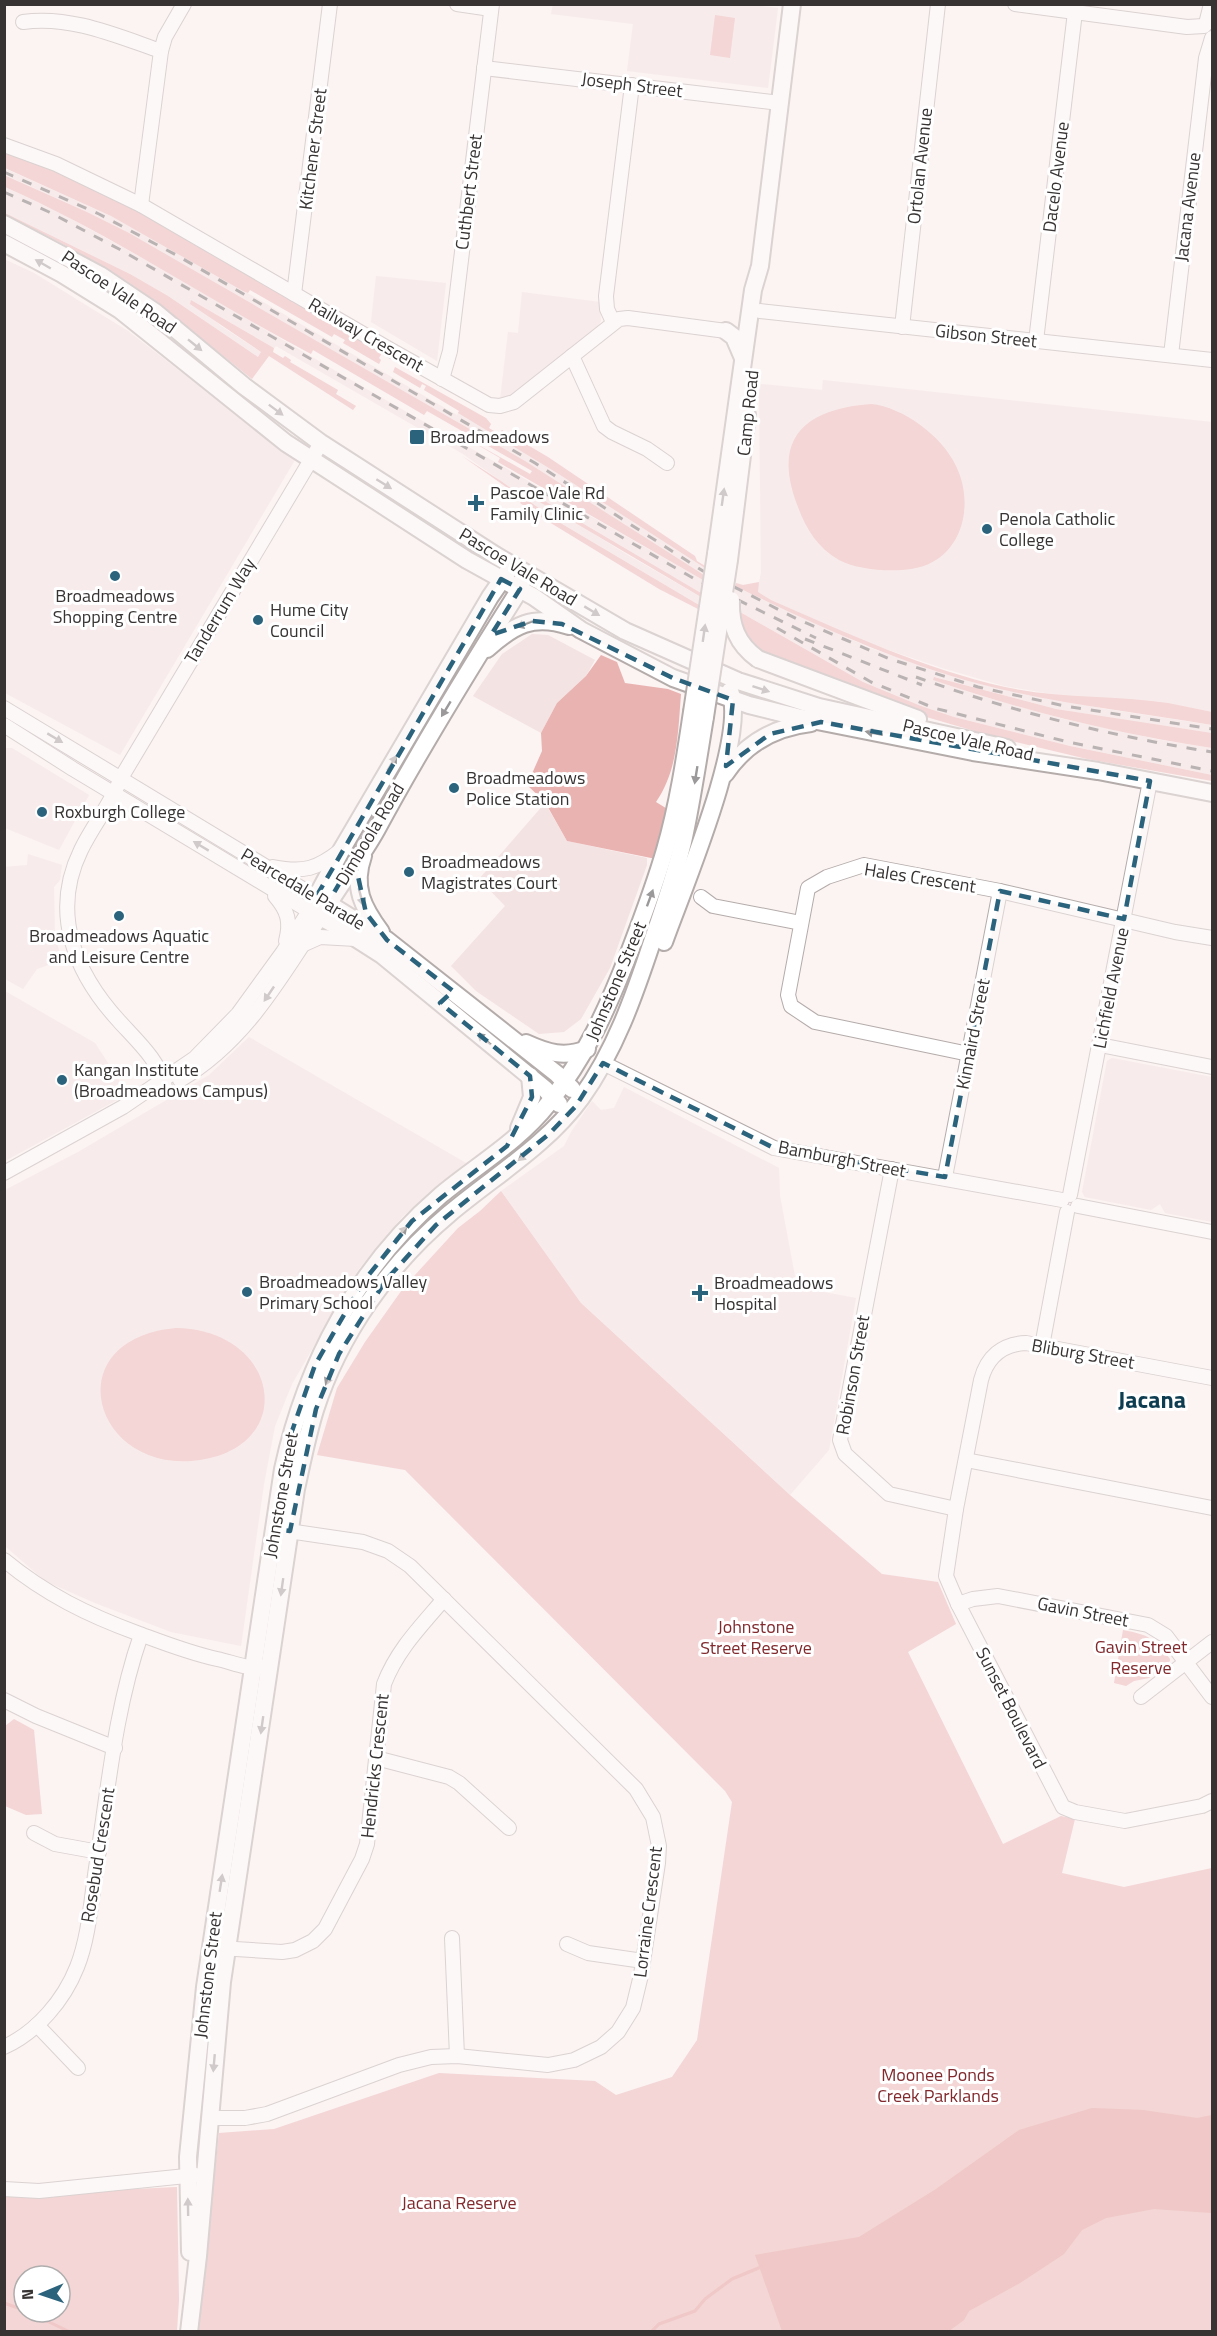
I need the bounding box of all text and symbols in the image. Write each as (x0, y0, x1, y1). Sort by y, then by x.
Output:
street label: Joseph Street (580, 65, 685, 104)
street label: Kitchener Street (292, 86, 333, 211)
street label: Ortolan Avenue (900, 106, 939, 226)
street label: Dacelo Avenue (1035, 120, 1076, 234)
street label: Cuthbert Street (448, 132, 489, 251)
street label: Jacana Avenue (1167, 151, 1208, 263)
street label: Pascoe Vale Road (56, 243, 182, 340)
one-way arrow (35, 259, 52, 269)
street label: Railway Crescent (303, 291, 430, 379)
street label: Gibson Street (934, 317, 1039, 354)
one-way arrow (188, 338, 203, 350)
street label: Camp Road (730, 369, 765, 457)
one-way arrow (268, 404, 284, 417)
place label: Broadmeadows (430, 423, 549, 450)
marker: Broadmeadows (408, 428, 426, 446)
one-way arrow (376, 478, 392, 490)
place label: Pascoe Vale Rd Family Clinic (490, 479, 605, 527)
one-way arrow (719, 488, 728, 507)
marker: Pascoe Vale Rd Family Clinic (467, 494, 485, 512)
place label: Penola Catholic College (999, 505, 1115, 553)
street label: Pascoe Vale Road (454, 521, 582, 613)
marker: Penola Catholic College (980, 522, 994, 536)
street label: Tanderrum Way (177, 552, 262, 669)
marker: Broadmeadows Shopping Centre (108, 569, 122, 583)
place label: Broadmeadows Shopping Centre (53, 582, 177, 630)
place label: Hume City Council (270, 596, 349, 644)
one-way arrow (584, 606, 600, 617)
marker: Hume City Council (251, 613, 265, 627)
one-way arrow (516, 620, 534, 630)
one-way arrow (699, 624, 708, 643)
one-way arrow (752, 684, 770, 694)
one-way arrow (440, 701, 451, 717)
street label: Pascoe Vale Road (900, 711, 1036, 768)
one-way arrow (865, 728, 884, 737)
one-way arrow (47, 733, 63, 744)
one-way arrow (387, 755, 398, 771)
place label: Broadmeadows Police Station (466, 764, 585, 812)
one-way arrow (691, 766, 700, 785)
street label: Dimboola Road (328, 777, 411, 890)
marker: Broadmeadows Police Station (447, 781, 461, 795)
place label: Roxburgh College (54, 798, 185, 825)
marker: Roxburgh College (35, 805, 49, 819)
one-way arrow (192, 841, 209, 851)
street label: Pearcedale Parade (236, 841, 371, 936)
place label: Broadmeadows Magistrates Court (421, 848, 558, 896)
street label: Hales Crescent (862, 855, 979, 900)
marker: Broadmeadows Magistrates Court (402, 865, 416, 879)
one-way arrow (357, 888, 367, 906)
one-way arrow (645, 889, 655, 907)
marker: Broadmeadows Aquatic and Leisure Centre (112, 909, 126, 923)
street label: Johnstone Street (578, 916, 653, 1045)
place label: Broadmeadows Aquatic and Leisure Centre (29, 922, 209, 970)
street label: Lichfield Avenue (1086, 925, 1135, 1051)
street label: Kinnaird Street (949, 976, 997, 1092)
one-way arrow (264, 986, 275, 1002)
one-way arrow (477, 1034, 492, 1046)
place label: Kangan Institute (Broadmeadows Campus) (74, 1056, 268, 1104)
marker: Kangan Institute (Broadmeadows Campus) (55, 1073, 69, 1087)
street label: Bamburgh Street (776, 1133, 909, 1184)
one-way arrow (517, 1148, 533, 1161)
one-way arrow (394, 1226, 408, 1241)
place label: Broadmeadows Valley Primary School (259, 1268, 427, 1316)
place label: Broadmeadows Hospital (714, 1269, 833, 1317)
marker: Broadmeadows Hospital (691, 1284, 709, 1302)
marker: Broadmeadows Valley Primary School (240, 1285, 254, 1299)
street label: Robinson Street (829, 1312, 876, 1437)
street label: Bliburg Street (1030, 1331, 1137, 1376)
one-way arrow (324, 1368, 334, 1386)
district label: Jacana (1118, 1381, 1186, 1417)
street label: Johnstone Street (256, 1429, 305, 1560)
one-way arrow (278, 1577, 287, 1596)
street label: Gavin Street (1035, 1589, 1132, 1634)
park label: Johnstone Street Reserve (700, 1613, 812, 1661)
park label: Gavin Street Reserve (1095, 1633, 1188, 1681)
street label: Sunset Boulevard (969, 1642, 1054, 1773)
street label: Hendricks Crescent (353, 1692, 396, 1840)
one-way arrow (257, 1715, 266, 1734)
street label: Rosebud Crescent (74, 1785, 122, 1924)
street label: Lorraine Crescent (626, 1844, 669, 1979)
one-way arrow (216, 1873, 225, 1892)
street label: Johnstone Street (186, 1909, 229, 2040)
one-way arrow (209, 2054, 219, 2073)
park label: Moonee Ponds Creek Parklands (877, 2061, 999, 2109)
park label: Jacana Reserve (401, 2189, 517, 2216)
one-way arrow (183, 2197, 193, 2216)
north arrow (12, 2264, 72, 2324)
text: N (15, 2289, 39, 2300)

